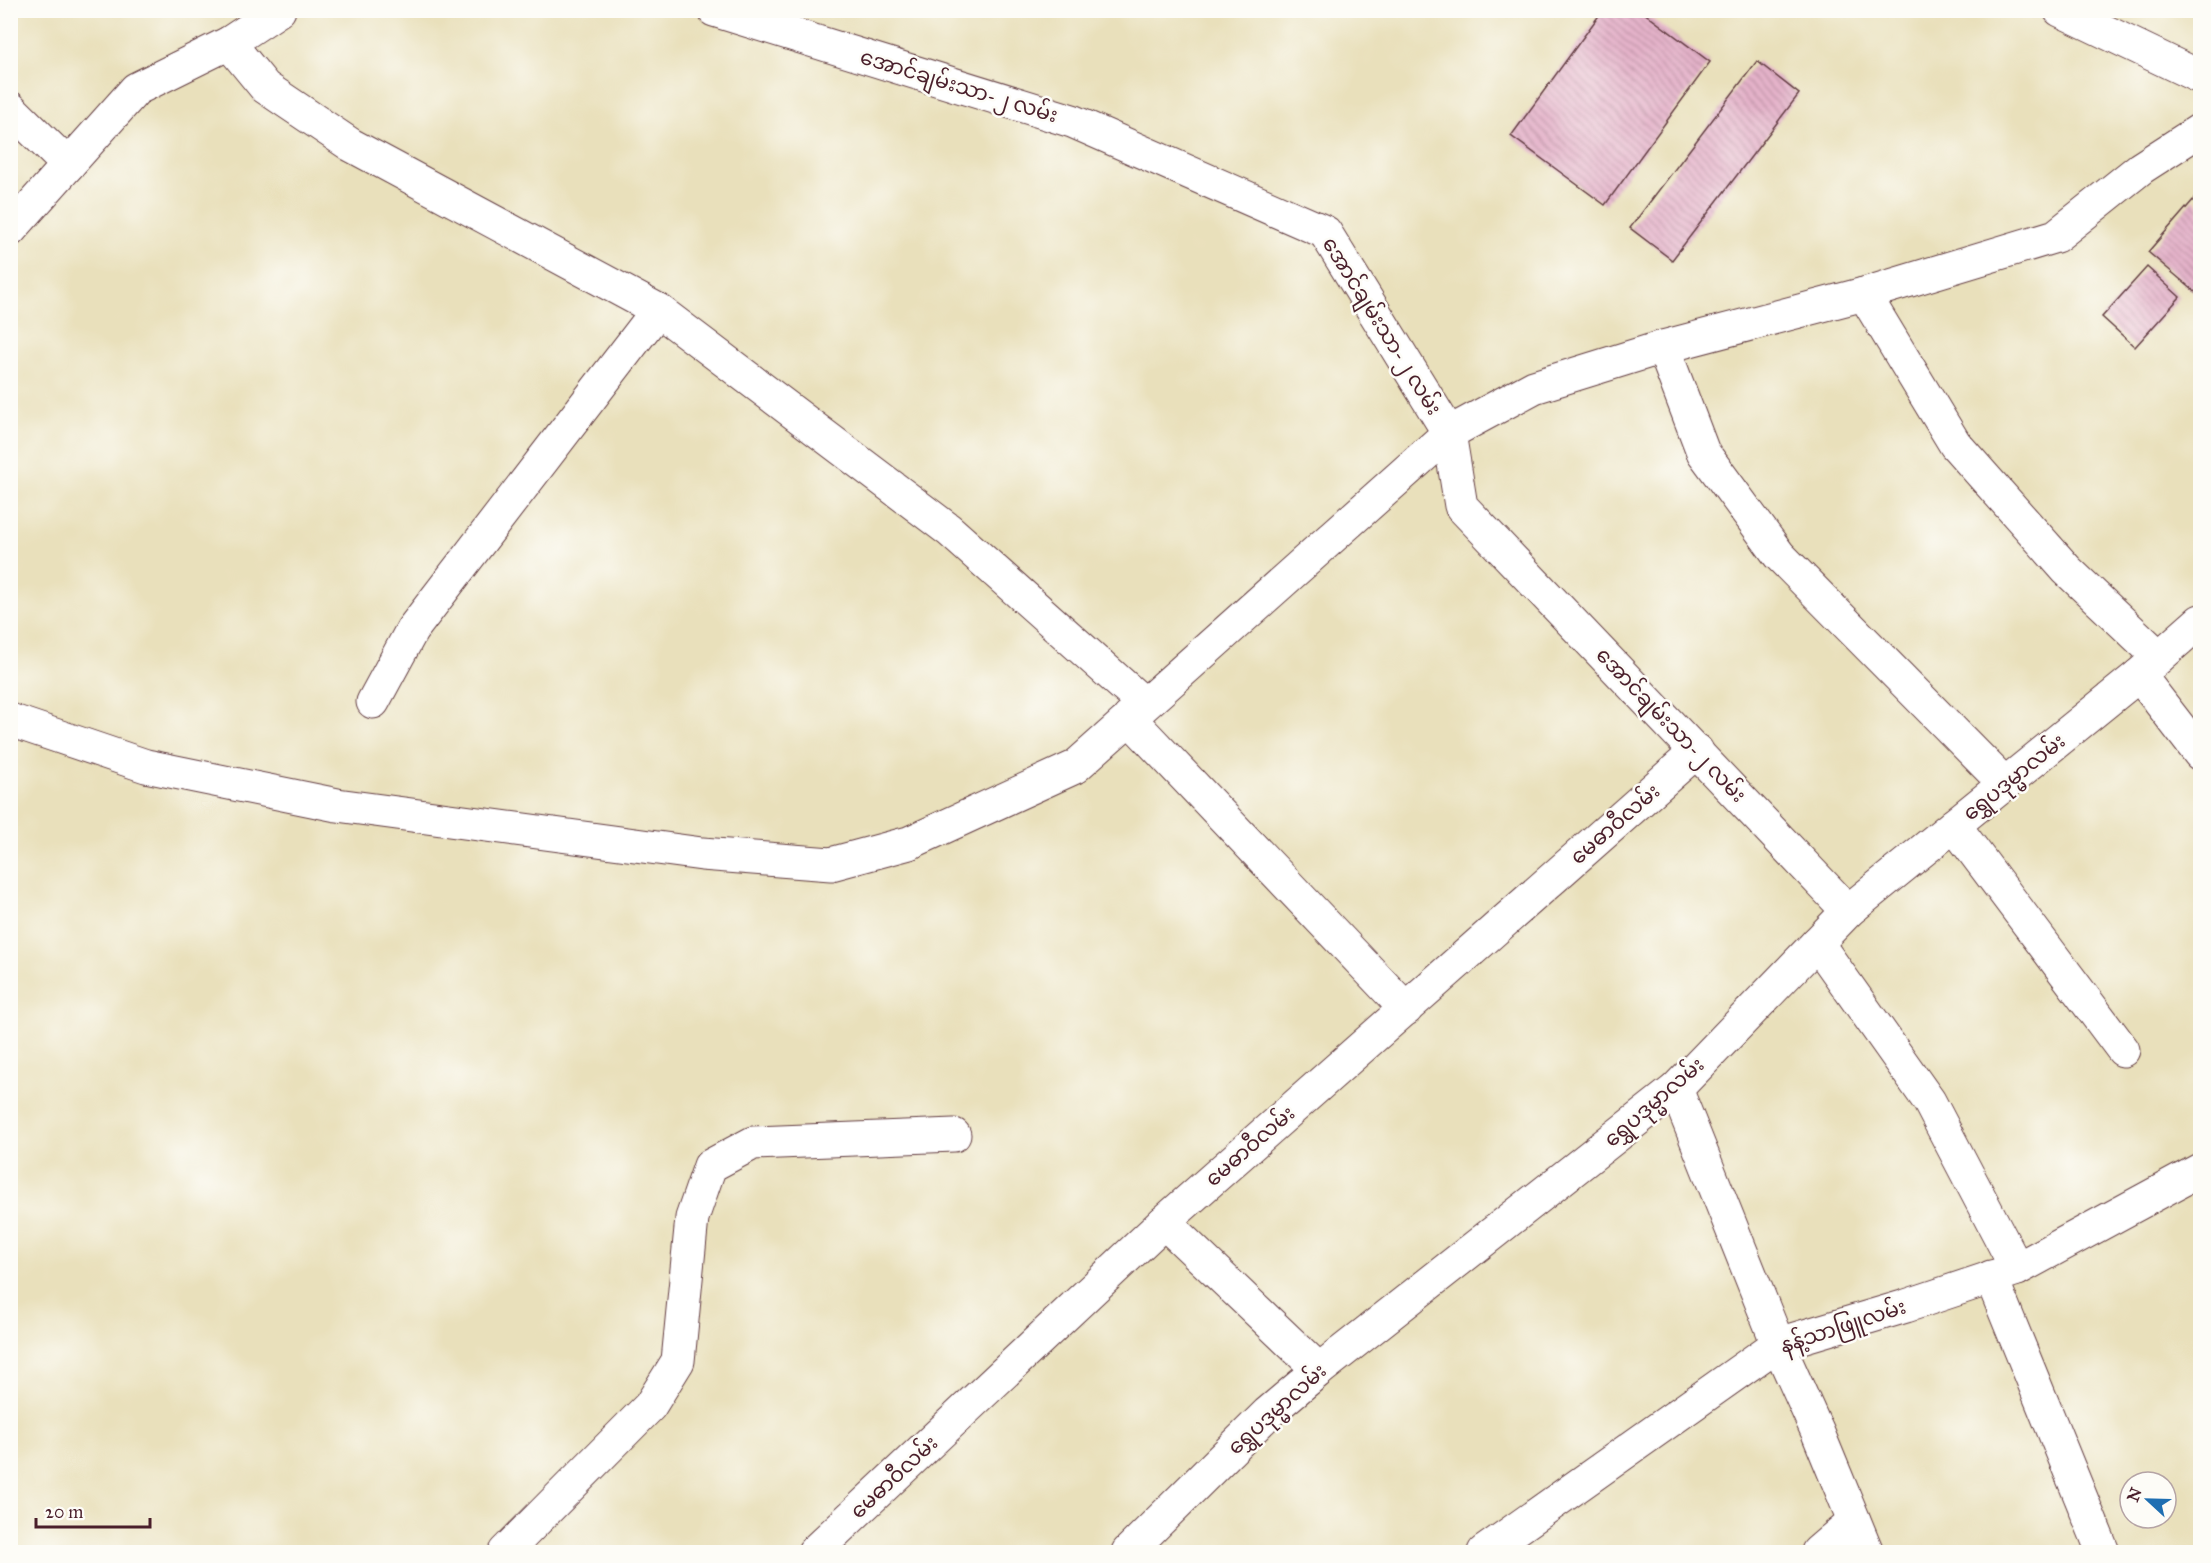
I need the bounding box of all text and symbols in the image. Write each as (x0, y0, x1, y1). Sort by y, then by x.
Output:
street label: အောင်ချမ်းသာ-၂ လမ်း (856, 41, 1062, 133)
street label: အောင်ချမ်းသာ-၂ လမ်း (1312, 230, 1450, 423)
street label: အောင်ချမ်းသာ-၂ လမ်း (1587, 640, 1754, 811)
street label: ရွှေပဒုမ္မာလမ်း (1956, 726, 2073, 830)
street label: မေဓာဝီလမ်း (1563, 776, 1665, 870)
street label: ရွှေပဒုမ္မာလမ်း (1597, 1049, 1712, 1156)
street label: မေဓာဝီလမ်း (1198, 1098, 1300, 1192)
street label: နန့်သာဖြူလမ်း (1776, 1291, 1911, 1362)
street label: ရွှေပဒုမ္မာလမ်း (1220, 1356, 1335, 1463)
street label: မေဓာဝီလမ်း (843, 1428, 943, 1524)
north arrow (2118, 1470, 2178, 1530)
text: N (2123, 1484, 2146, 1504)
scale bar (36, 1491, 150, 1529)
text: 20 m (45, 1501, 83, 1523)

